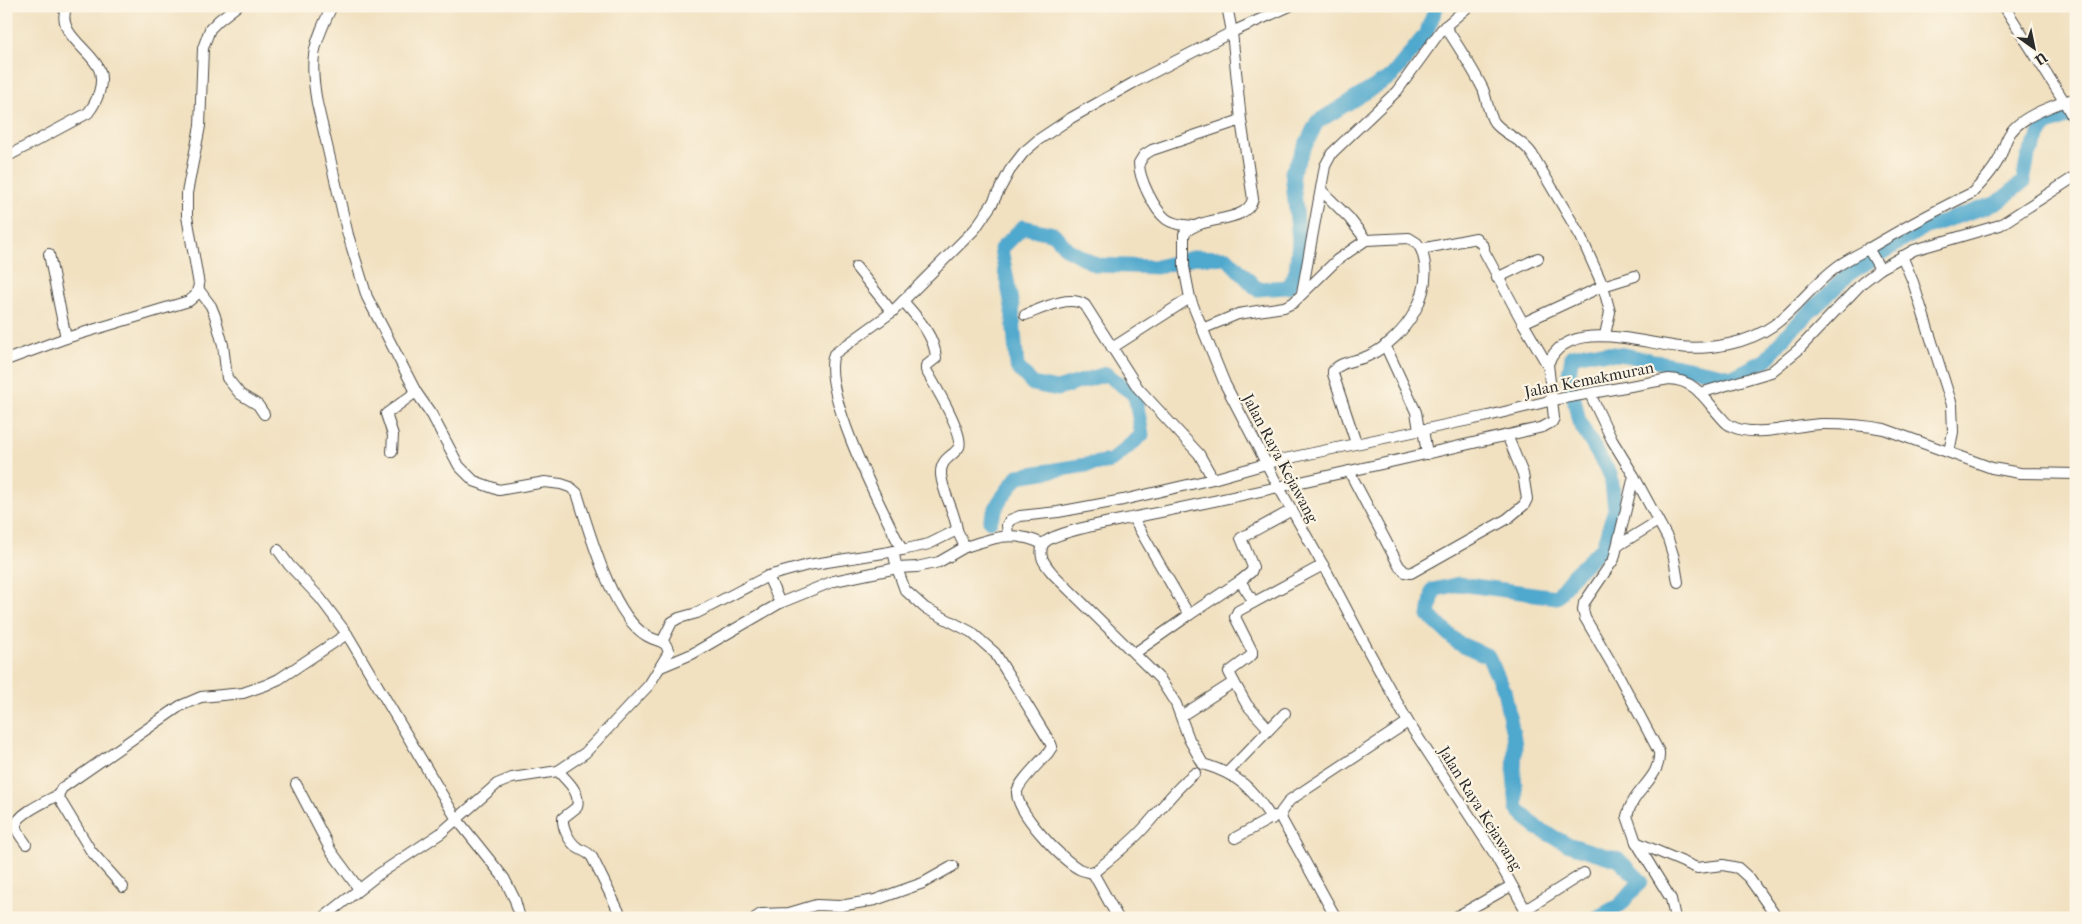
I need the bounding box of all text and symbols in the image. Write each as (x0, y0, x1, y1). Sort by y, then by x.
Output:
north arrow (2010, 22, 2060, 72)
text: U (2032, 48, 2051, 69)
street label: Jalan Kemakmuran (1521, 357, 1656, 402)
street label: Jalan Raya Kejawang (1238, 389, 1323, 526)
street label: Jalan Raya Kejawang (1434, 741, 1527, 874)

